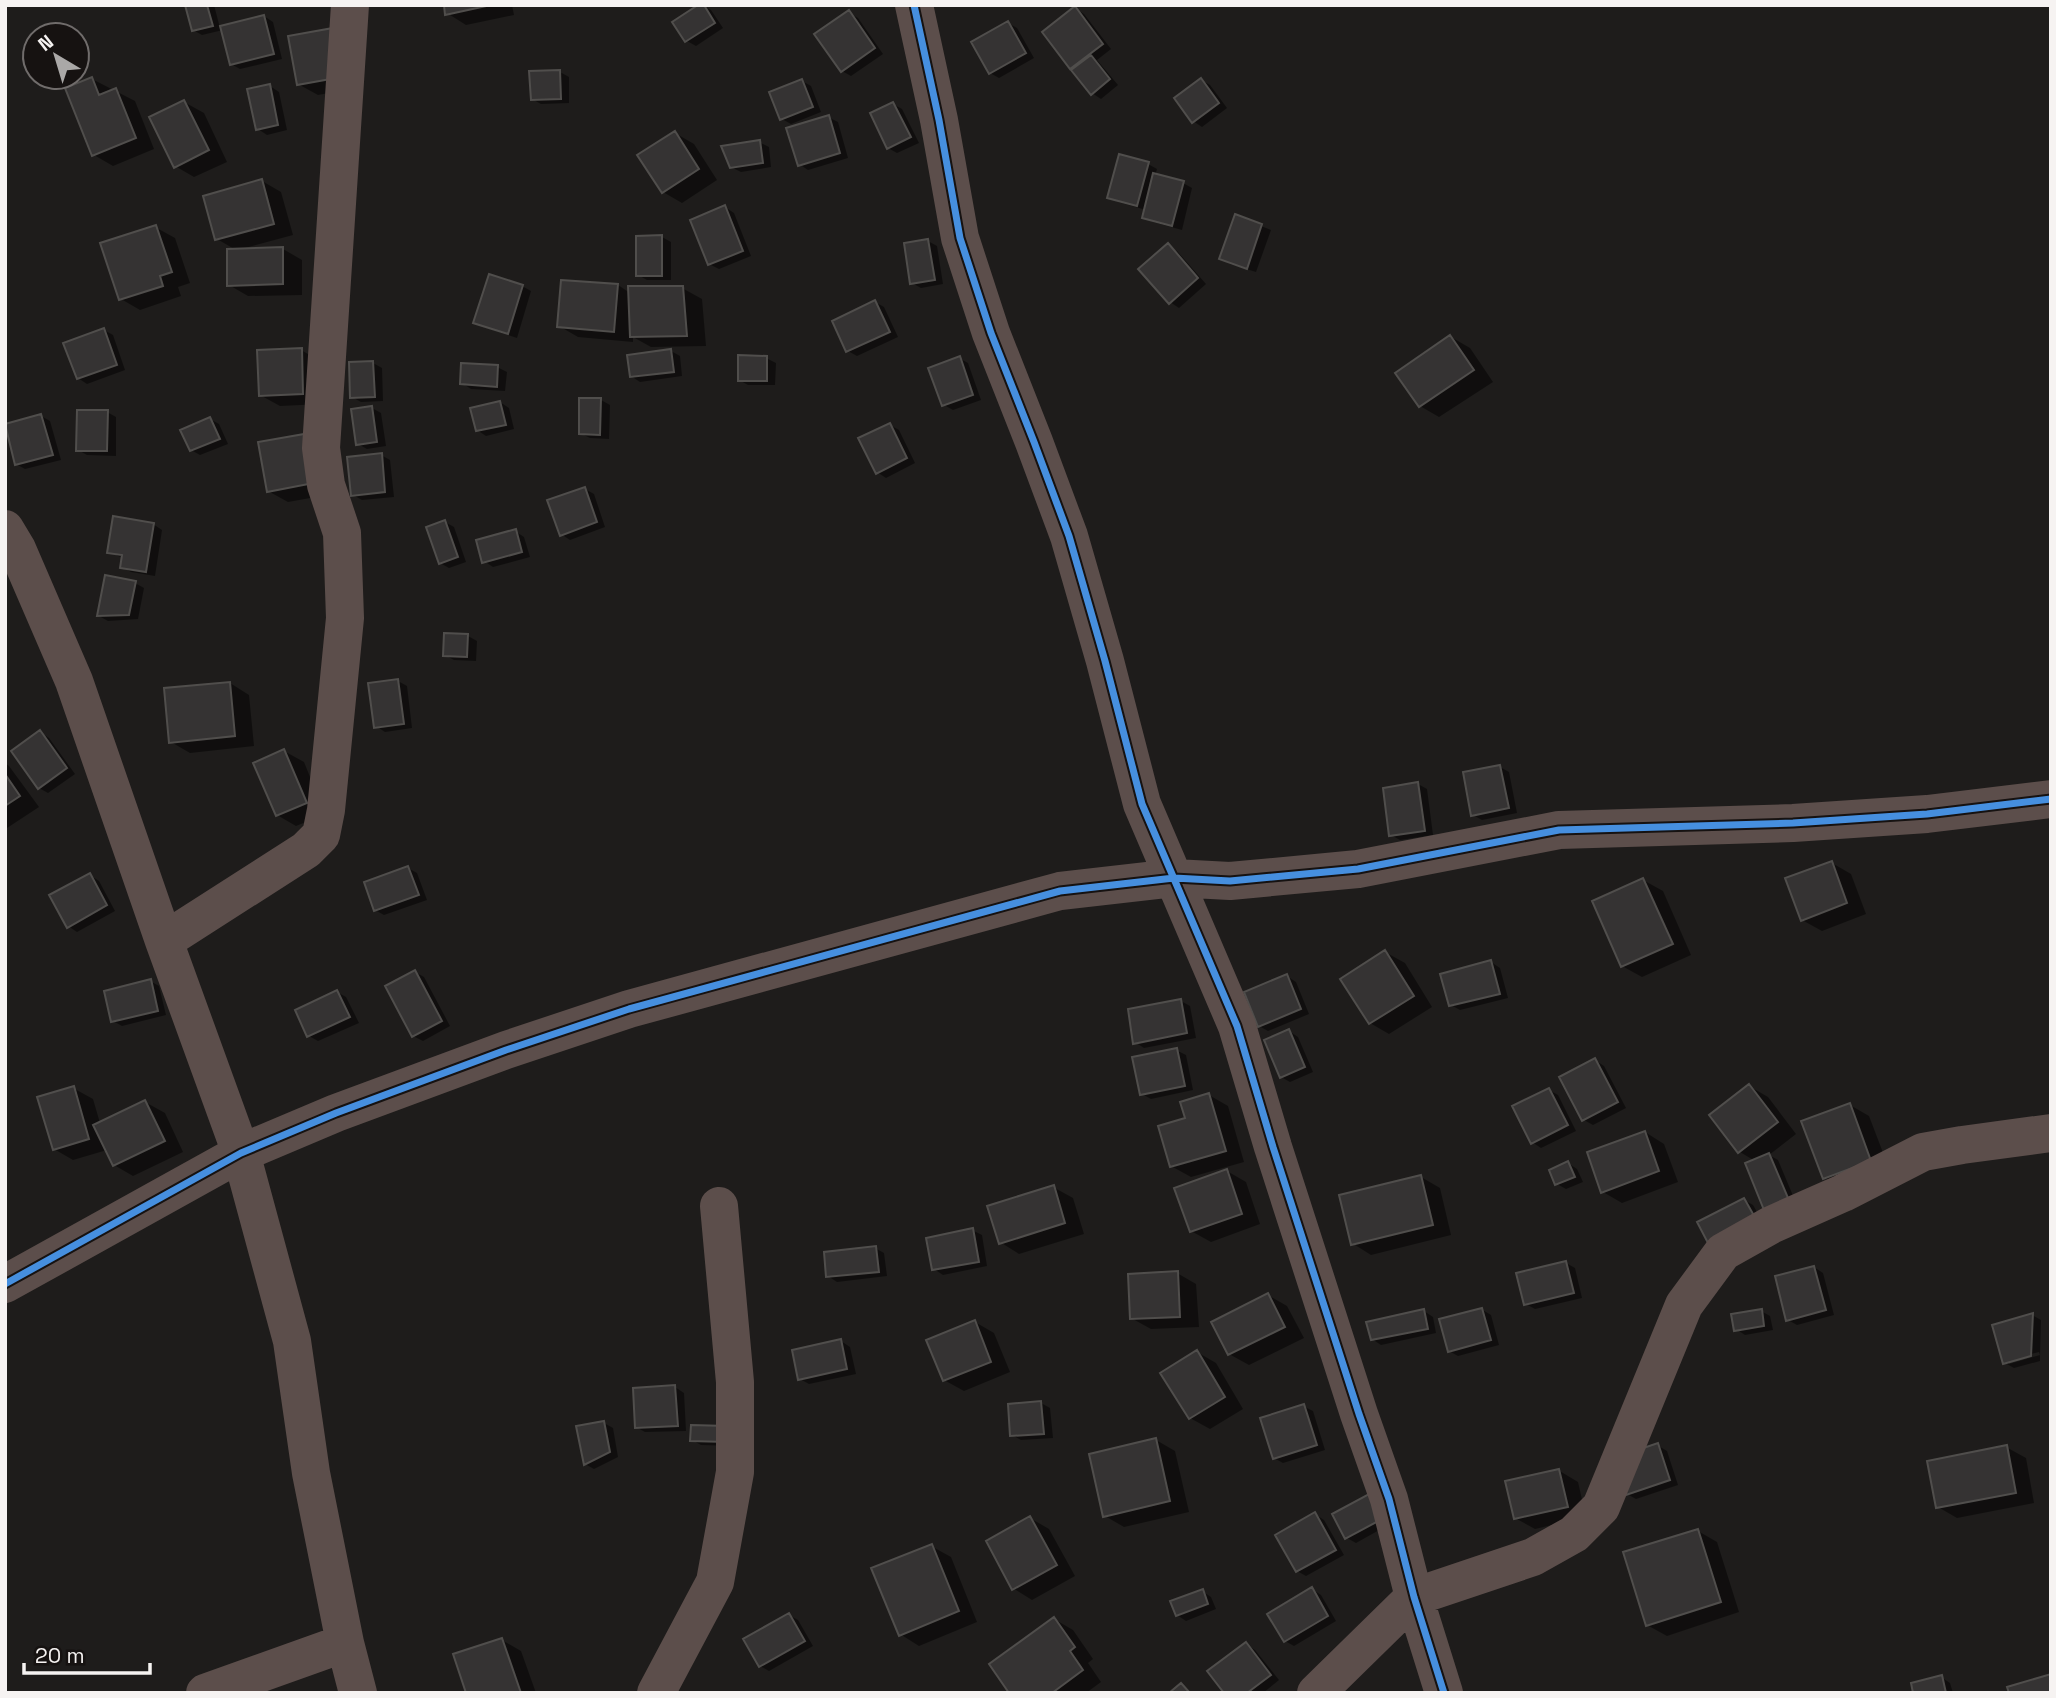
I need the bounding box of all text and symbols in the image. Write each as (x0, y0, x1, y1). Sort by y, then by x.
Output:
north arrow (21, 21, 91, 91)
text: N (33, 29, 59, 57)
scale bar (24, 1632, 150, 1676)
text: 20 m (35, 1642, 85, 1669)

